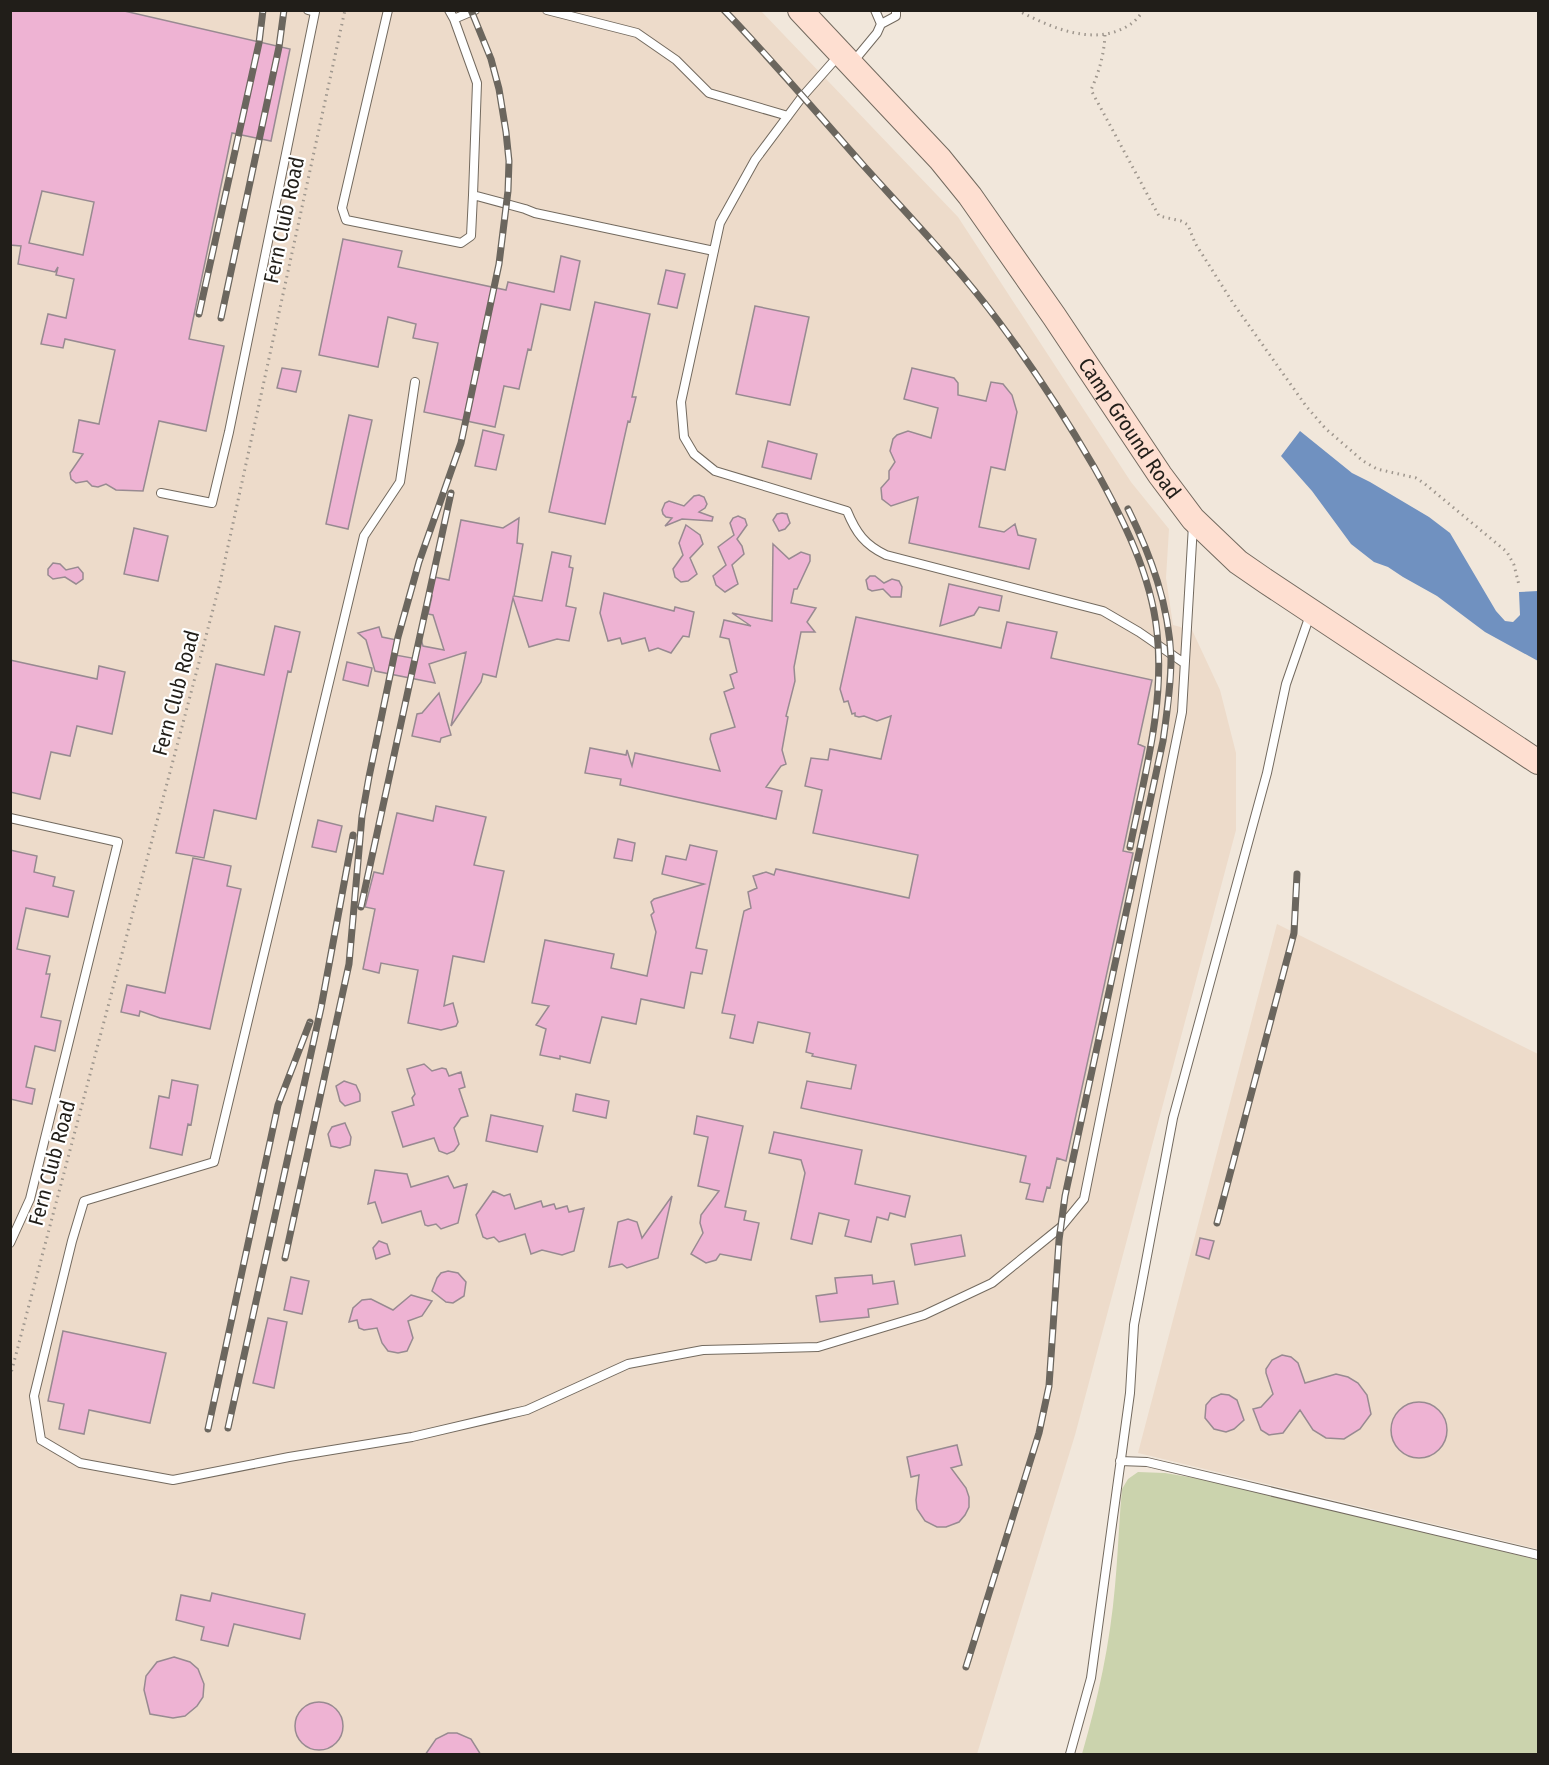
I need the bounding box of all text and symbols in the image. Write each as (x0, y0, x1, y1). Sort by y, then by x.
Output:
street label: Fern Club Road (258, 154, 310, 286)
street label: Camp Ground Road (1073, 353, 1186, 504)
street label: Fern Club Road (147, 627, 205, 759)
street label: Fern Club Road (23, 1097, 81, 1229)

